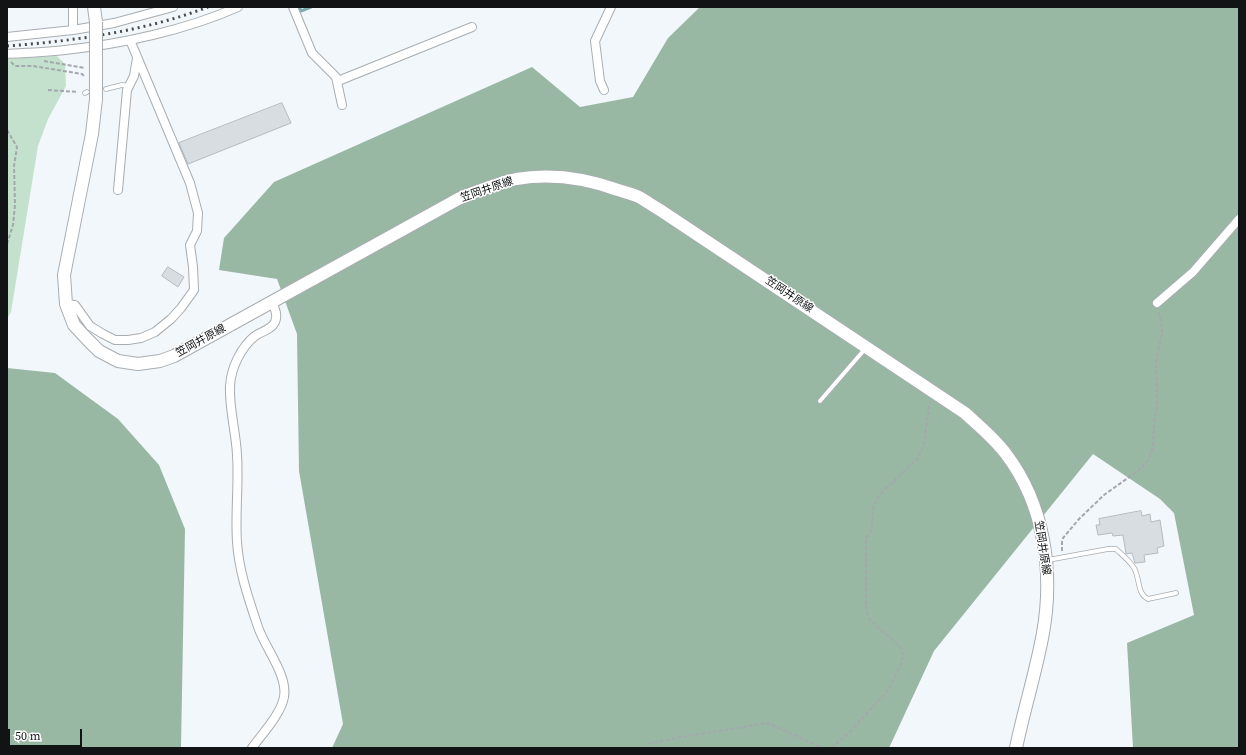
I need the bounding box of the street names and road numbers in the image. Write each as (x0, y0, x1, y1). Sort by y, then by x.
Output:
street label: 笠岡井原線 (459, 175, 515, 205)
street label: 笠岡井原線 (763, 274, 815, 316)
street label: 笠岡井原線 (174, 322, 228, 360)
street label: 笠岡井原線 (1031, 520, 1053, 576)

